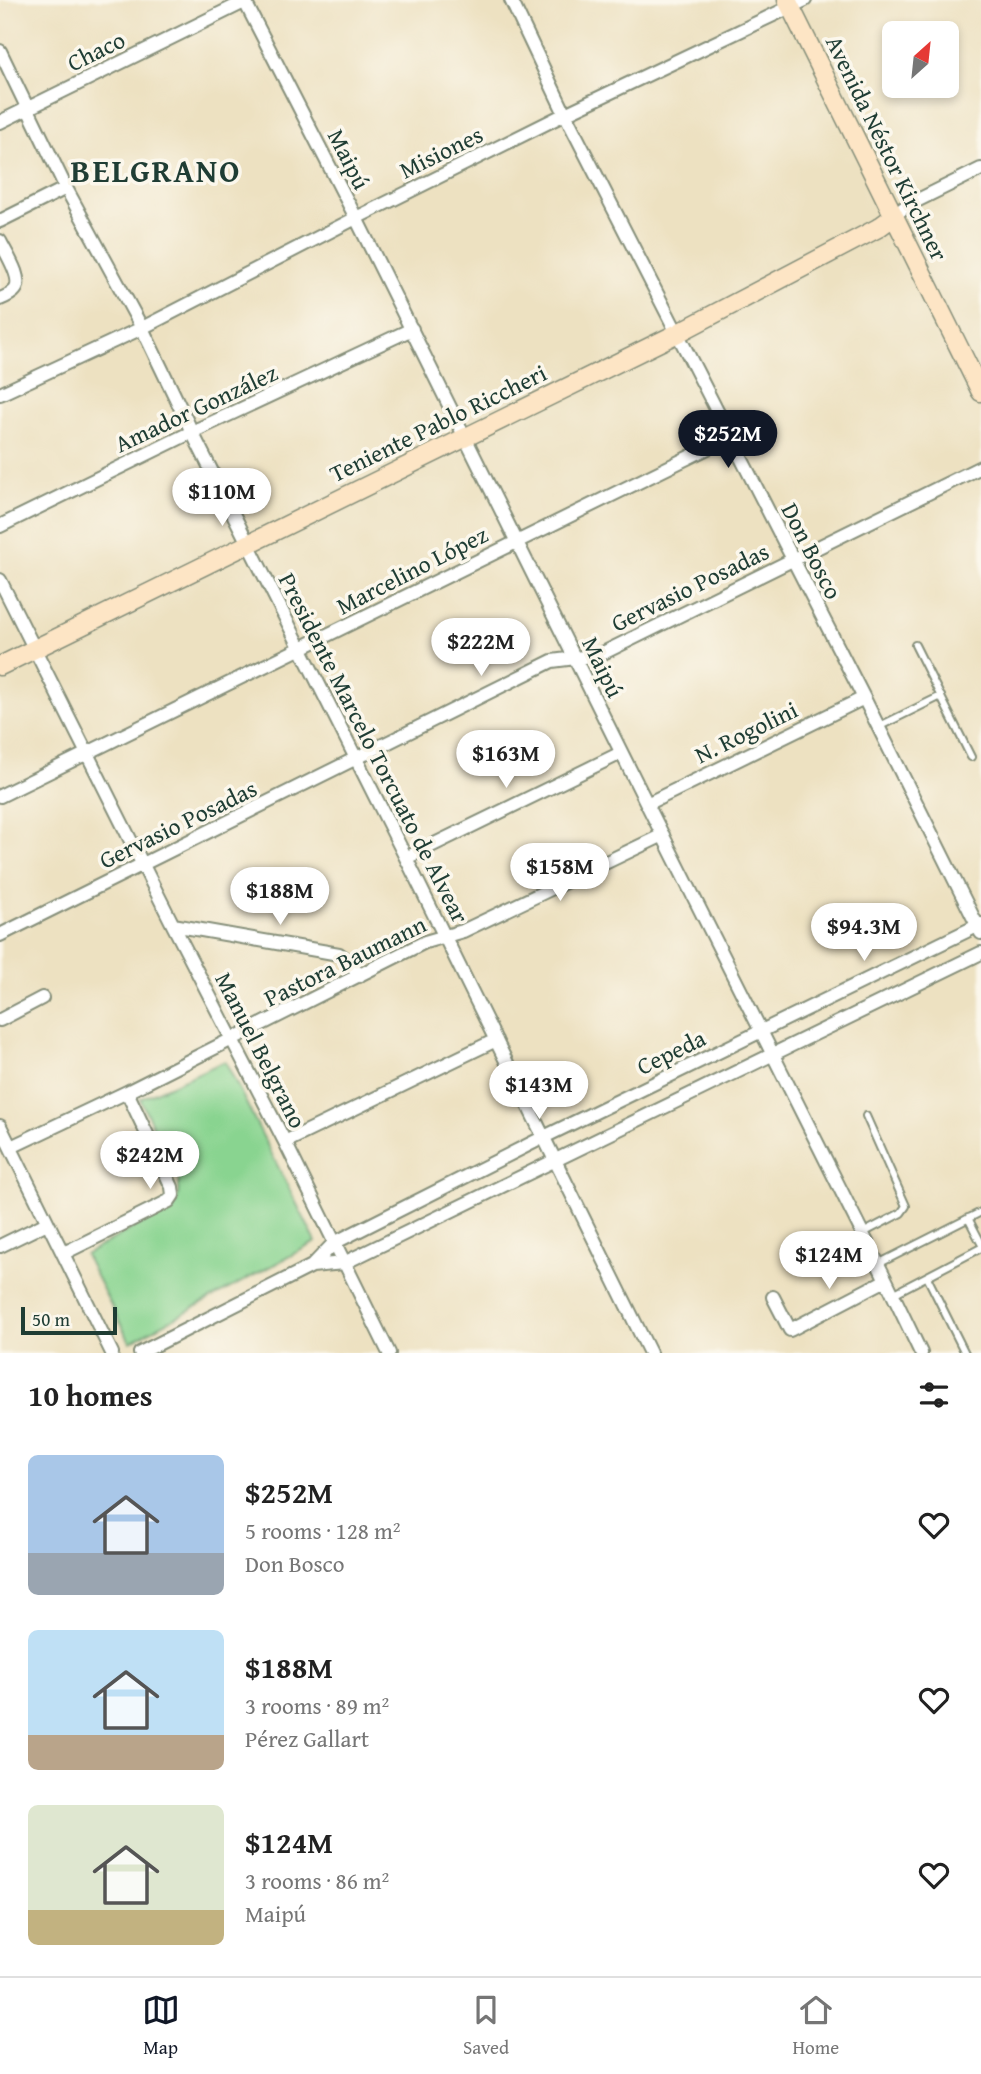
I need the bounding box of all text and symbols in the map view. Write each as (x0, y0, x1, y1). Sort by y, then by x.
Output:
north arrow (882, 21, 959, 98)
map controls (882, 21, 959, 98)
street label: Chaco (61, 22, 131, 80)
street label: Avenida Néstor Kirchner (817, 29, 957, 267)
street label: Misiones (393, 117, 489, 187)
street label: Maipú (319, 123, 379, 195)
district label: BELGRANO (71, 147, 241, 194)
street label: Amador González (109, 355, 283, 461)
street label: Teniente Pablo Riccheri (324, 355, 553, 491)
pin: $252M (679, 410, 777, 470)
text: $252M (694, 416, 762, 449)
pin: $110M (173, 468, 271, 528)
text: $110M (188, 474, 256, 507)
street label: Don Bosco (773, 497, 851, 605)
street label: Marcelino López (330, 517, 494, 623)
street label: Gervasio Posadas (605, 534, 775, 640)
street label: Presidente Marcelo Torcuato de Alvear (270, 567, 478, 929)
pin: $222M (432, 618, 530, 678)
text: $222M (447, 624, 515, 657)
street label: Maipú (573, 631, 633, 703)
street label: N. Rogolini (689, 692, 804, 772)
pin: $163M (457, 730, 555, 790)
text: $163M (472, 736, 540, 769)
street label: Gervasio Posadas (93, 771, 263, 877)
pin: $158M (511, 844, 609, 903)
text: $158M (526, 849, 594, 882)
pin: $188M (231, 867, 329, 927)
text: $188M (246, 873, 314, 906)
pin: $94.3M (807, 904, 921, 963)
street label: Pastora Baumann (258, 906, 433, 1015)
text: $94.3M (827, 909, 901, 942)
street label: Manuel Belgrano (207, 966, 315, 1134)
street label: Cepeda (631, 1020, 712, 1084)
pin: $143M (490, 1062, 588, 1121)
text: $143M (505, 1067, 573, 1100)
pin: $242M (101, 1132, 199, 1191)
text: $242M (116, 1137, 184, 1170)
pin: $124M (780, 1232, 878, 1291)
text: $124M (795, 1237, 863, 1270)
scale bar (21, 1304, 117, 1336)
text: 50 m (32, 1305, 70, 1333)
text: 10 homes (28, 1373, 153, 1417)
icon: filters (915, 1376, 953, 1414)
text: $252M (245, 1470, 333, 1514)
icon: home (84, 1483, 168, 1567)
icon: heart (915, 1506, 953, 1544)
text: 5 rooms · 128 m² (245, 1514, 400, 1547)
text: Don Bosco (245, 1547, 345, 1580)
text: $188M (245, 1645, 333, 1689)
icon: home (84, 1658, 168, 1742)
icon: heart (915, 1681, 953, 1719)
text: 3 rooms · 89 m² (245, 1689, 389, 1722)
text: Pérez Gallart (245, 1722, 369, 1755)
text: $124M (245, 1820, 333, 1864)
icon: home (84, 1833, 168, 1917)
icon: heart (915, 1856, 953, 1894)
text: 3 rooms · 86 m² (245, 1864, 389, 1897)
text: Maipú (245, 1897, 306, 1930)
tab: Map (142, 1991, 180, 2061)
tab: Saved (463, 1991, 509, 2061)
tab: Home (793, 1991, 839, 2061)

